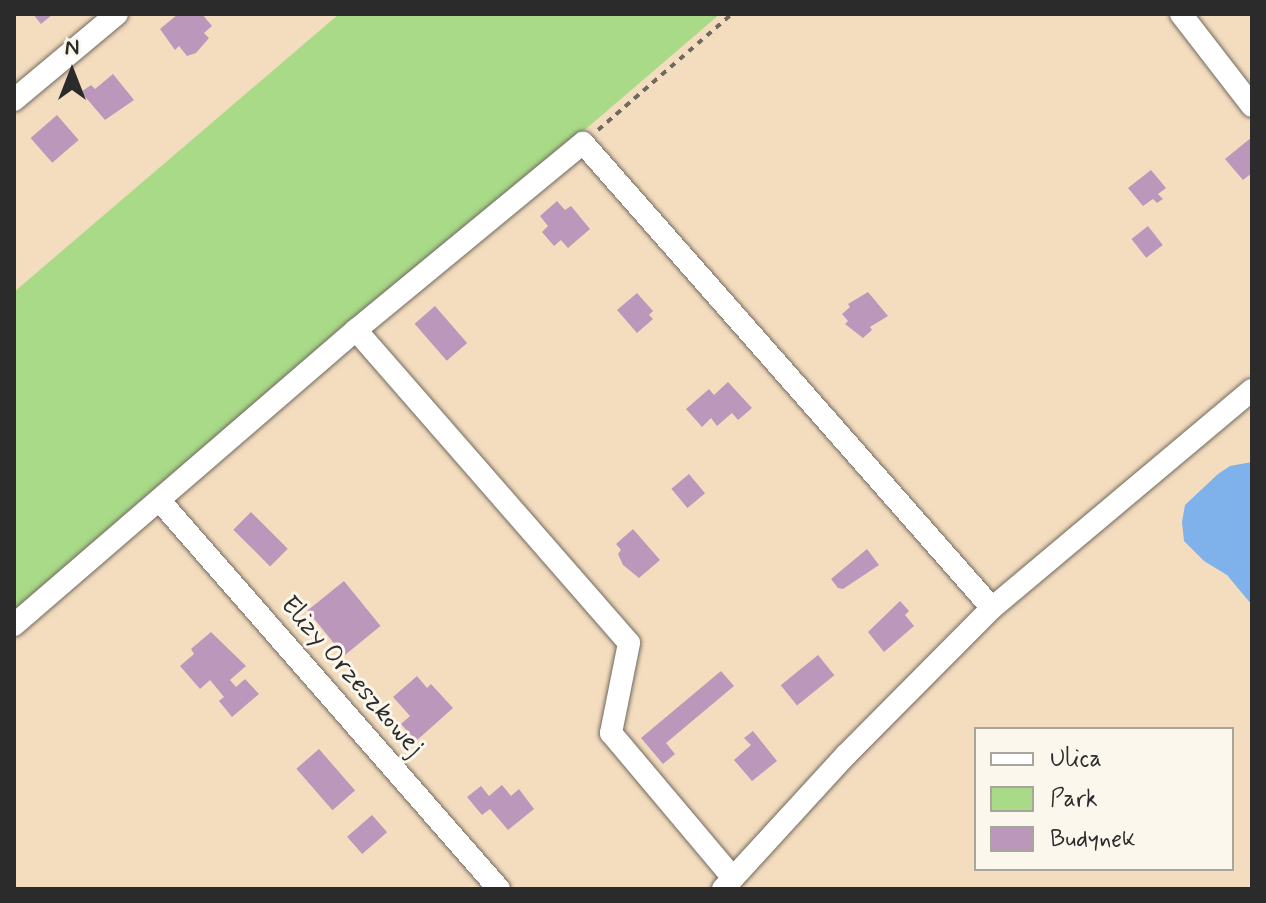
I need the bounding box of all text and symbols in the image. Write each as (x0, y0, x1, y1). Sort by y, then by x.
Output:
north arrow (32, 32, 112, 112)
text: N (65, 34, 79, 62)
street label: Elizy Orzeszkowej (271, 589, 431, 765)
legend (974, 727, 1234, 871)
text: Ulica (1050, 744, 1102, 775)
text: Park (1050, 784, 1098, 815)
text: Budynek (1050, 824, 1136, 855)

